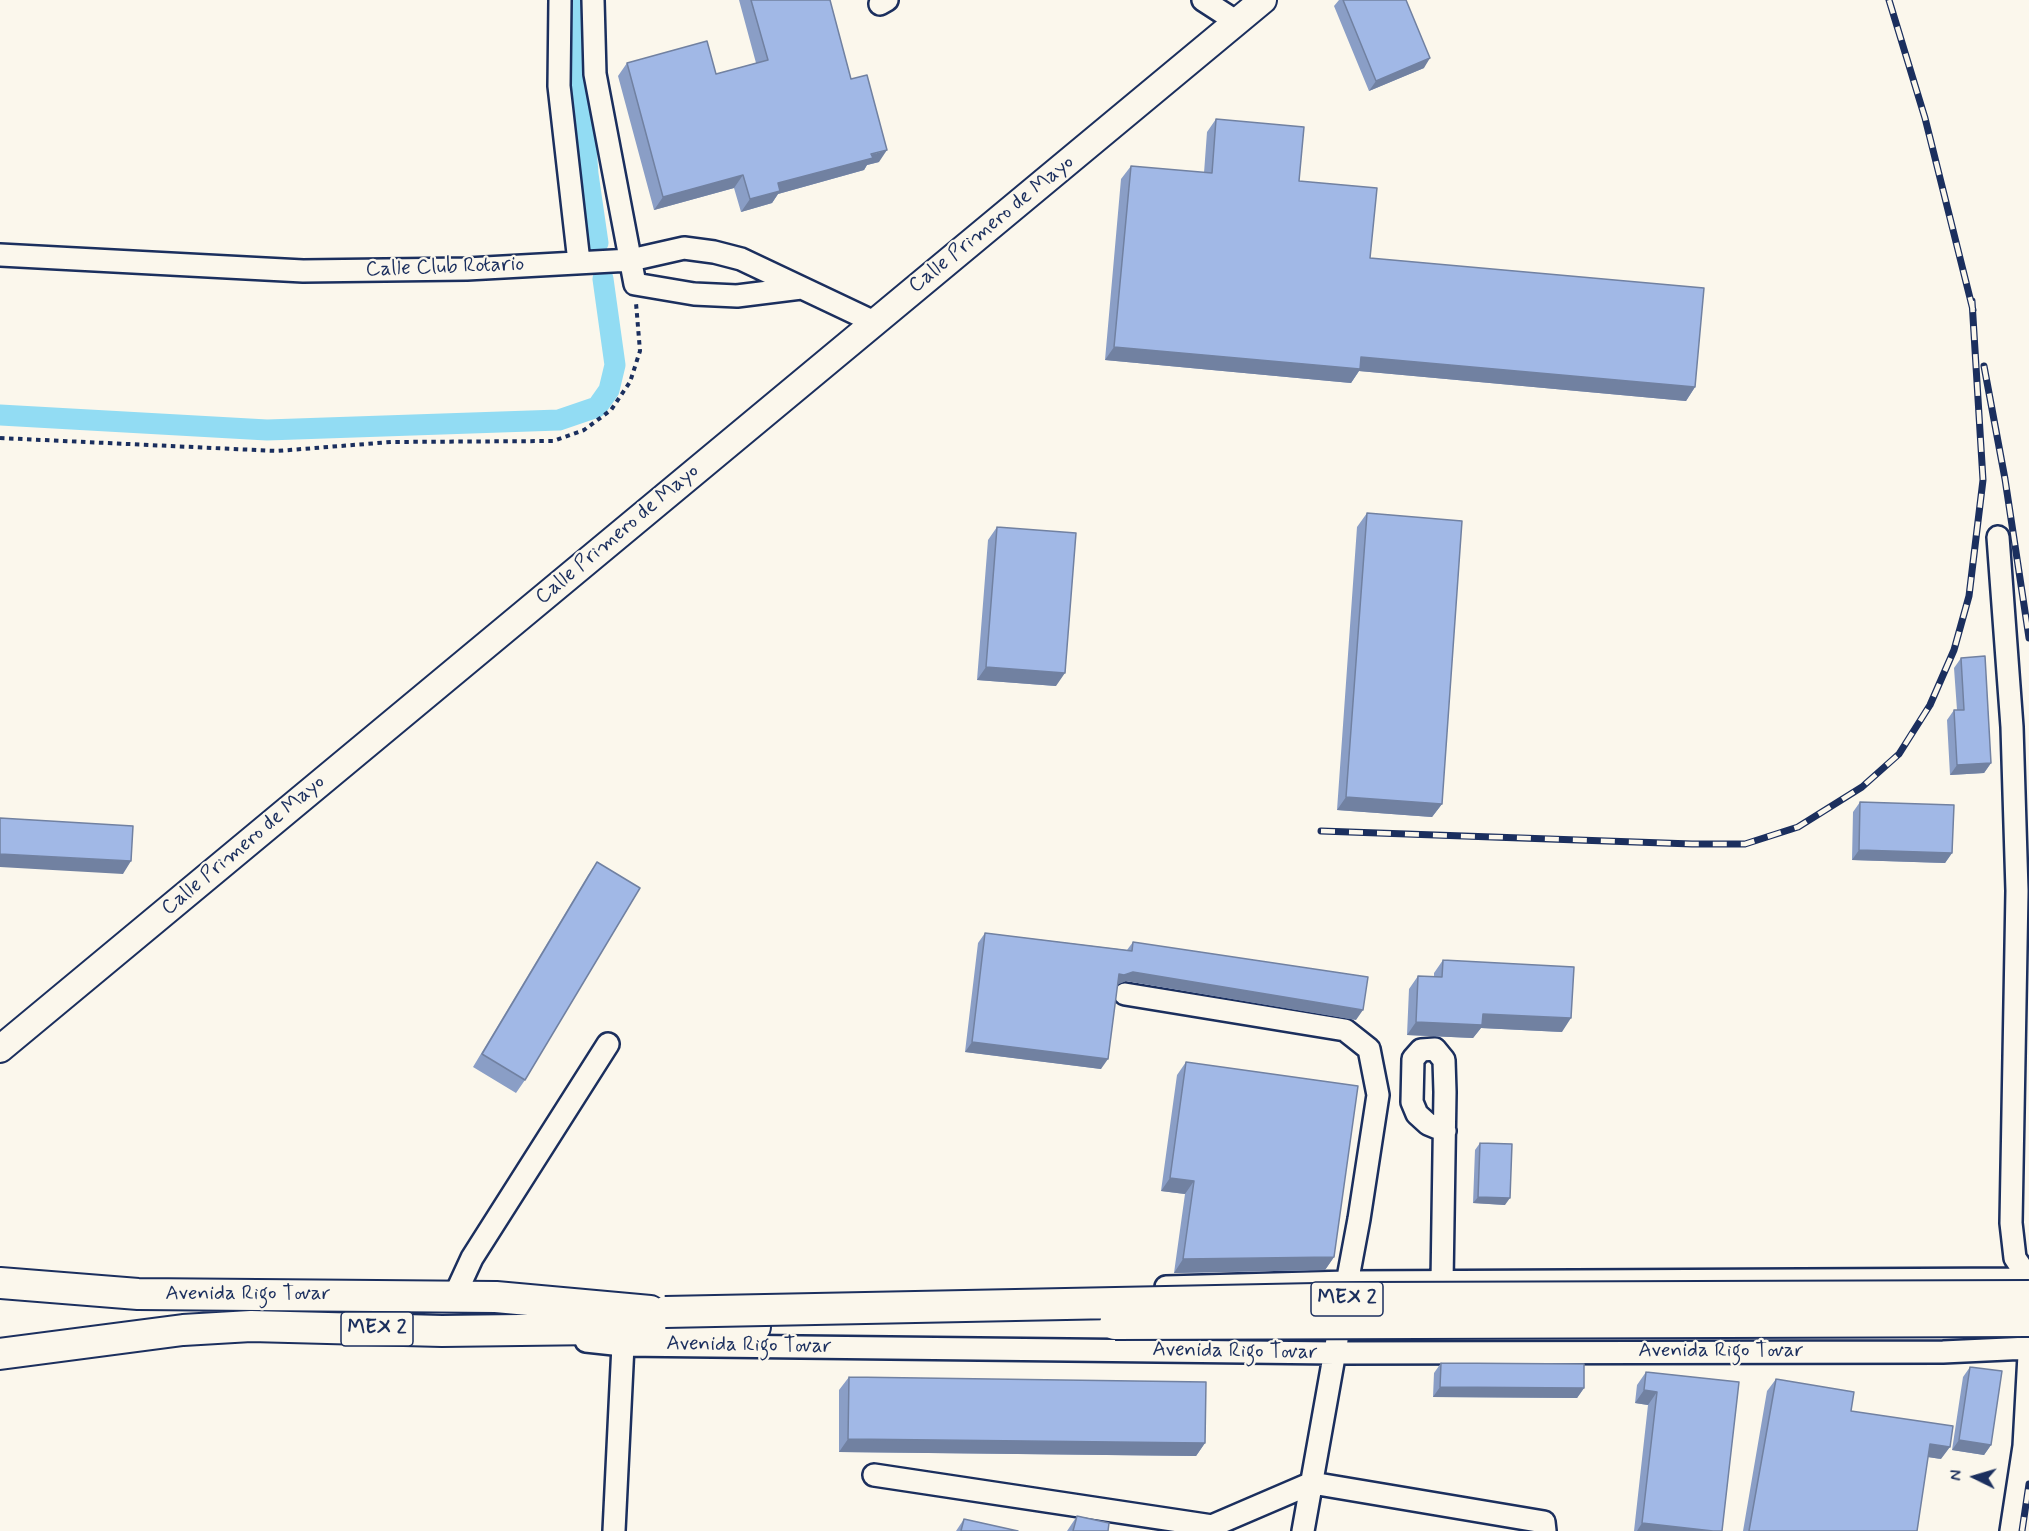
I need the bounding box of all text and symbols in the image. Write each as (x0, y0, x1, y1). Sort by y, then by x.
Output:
street label: Calle Primero de Mayo (904, 151, 1080, 299)
street label: Calle Club Rotario (365, 253, 525, 283)
street label: Calle Primero de Mayo (531, 459, 705, 611)
street label: Calle Primero de Mayo (157, 770, 331, 922)
street label: Avenida Rigo Tovar (165, 1282, 331, 1308)
road number: MEX 2 (1311, 1282, 1383, 1316)
road number: MEX 2 (341, 1312, 413, 1346)
street label: Avenida Rigo Tovar (666, 1332, 832, 1360)
street label: Avenida Rigo Tovar (1152, 1338, 1318, 1366)
street label: Avenida Rigo Tovar (1638, 1339, 1804, 1365)
north arrow (1945, 1447, 2005, 1507)
text: N (1946, 1469, 1967, 1482)

